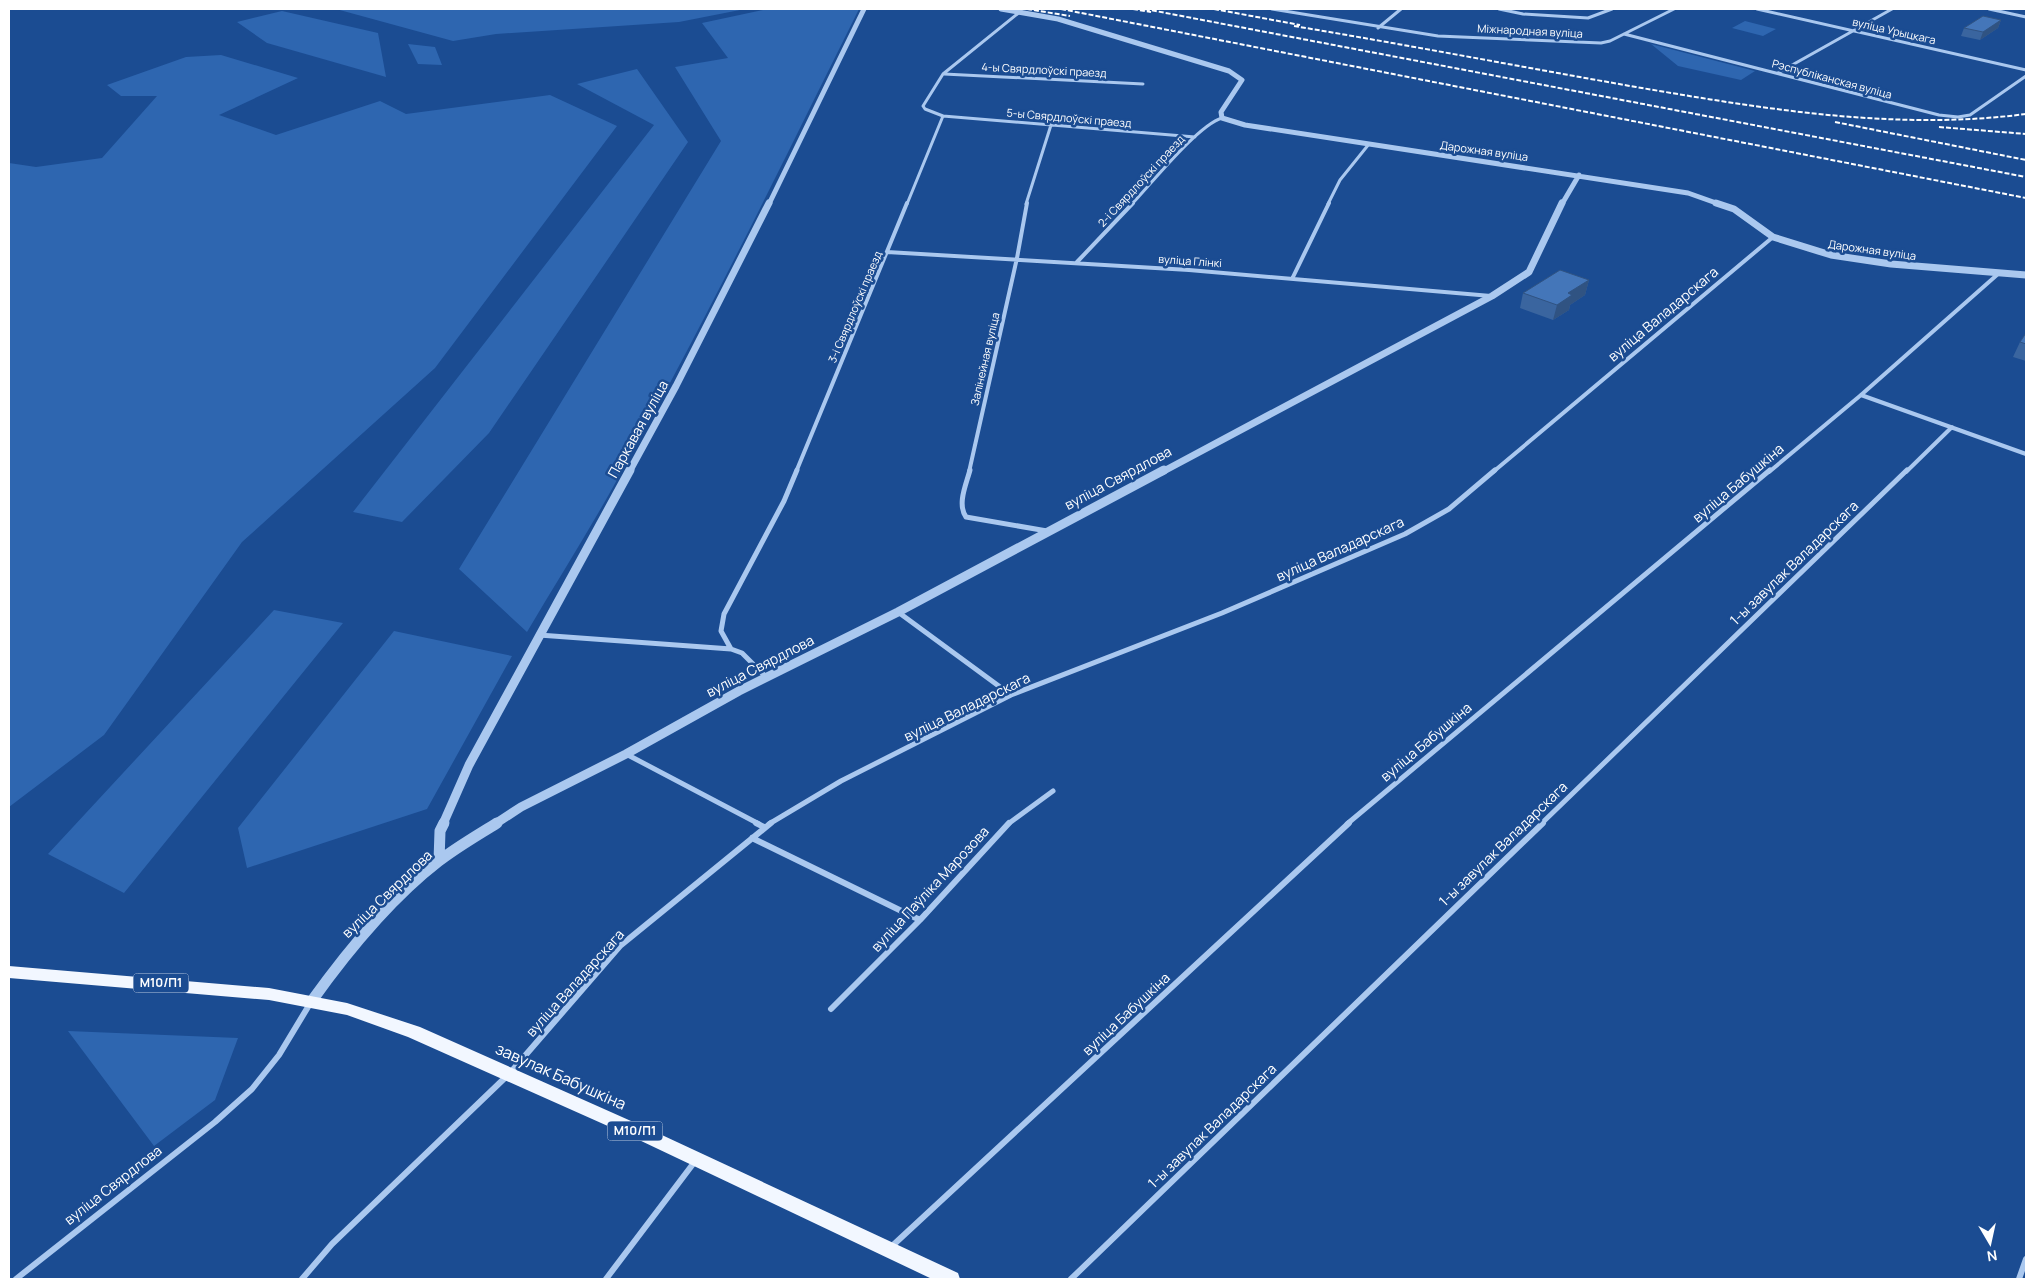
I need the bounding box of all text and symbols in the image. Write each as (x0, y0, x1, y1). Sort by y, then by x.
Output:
street label: вуліца Урыцкага (1851, 14, 1937, 47)
street label: Міжнародная вуліца (1477, 20, 1583, 41)
street label: Рэспубліканская вуліца (1771, 55, 1894, 102)
street label: 4-ы Свярдлоўскі праезд (981, 59, 1107, 80)
street label: 5-ы Свярдлоўскі праезд (1006, 105, 1132, 130)
street label: 2-і Свярдлоўскі праезд (1094, 131, 1187, 230)
street label: Дарожная вуліца (1439, 137, 1529, 164)
street label: Дарожная вуліца (1827, 236, 1917, 263)
street label: 3-і Свярдлоўскі праезд (824, 248, 885, 365)
street label: вуліца Глінкі (1158, 251, 1222, 270)
street label: вуліца Валадарскага (1604, 262, 1722, 365)
street label: Залінейная вуліца (967, 311, 1002, 407)
street label: Паркавая вуліца (603, 377, 672, 481)
street label: вуліца Бабушкіна (1688, 439, 1787, 526)
street label: вуліца Свярдлова (1061, 441, 1175, 514)
street label: 1-ы завулак Валадарскага (1725, 496, 1862, 629)
street label: вуліца Валадарскага (1273, 512, 1407, 585)
street label: вуліца Свярдлова (703, 630, 817, 701)
street label: вуліца Валадарскага (900, 668, 1033, 745)
street label: вуліца Бабушкіна (1376, 698, 1475, 785)
street label: 1-ы завулак Валадарскага (1434, 777, 1571, 910)
street label: вуліца Паўліка Марозова (867, 822, 993, 955)
street label: вуліца Свярдлова (337, 846, 436, 942)
street label: вуліца Валадарскага (521, 925, 628, 1040)
street label: вуліца Бабушкіна (1078, 968, 1174, 1059)
road number: М10/П1 (134, 974, 188, 992)
street label: завулак Бабушкіна (492, 1037, 630, 1115)
street label: 1-ы завулак Валадарскага (1143, 1059, 1280, 1192)
road number: М10/П1 (608, 1122, 662, 1140)
street label: вуліца Свярдлова (60, 1141, 165, 1229)
north arrow (1965, 1218, 2015, 1268)
text: N (1986, 1246, 1999, 1267)

